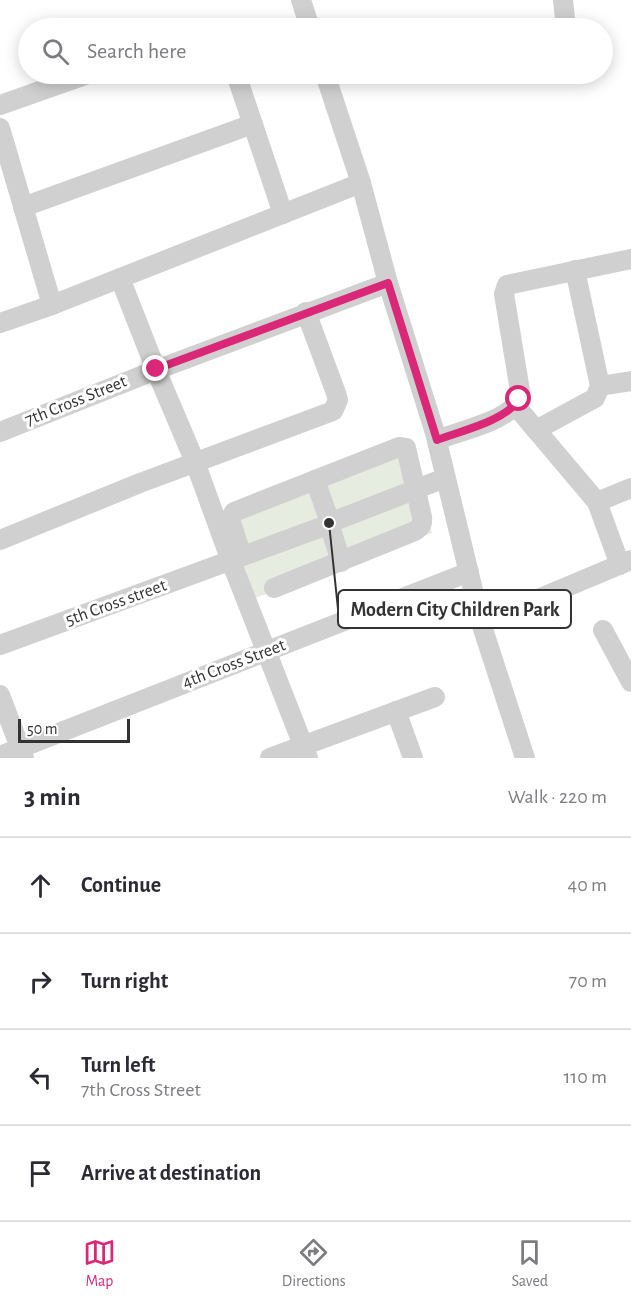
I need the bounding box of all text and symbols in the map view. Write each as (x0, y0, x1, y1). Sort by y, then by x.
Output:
search box (18, 18, 613, 84)
icon: search (39, 35, 72, 68)
text: Search here (87, 40, 186, 62)
route end (142, 355, 168, 381)
street label: 7th Cross Street (23, 372, 130, 430)
route start (505, 385, 531, 411)
street label: 5th Cross street (63, 576, 169, 630)
callout: Modern City Children Park (338, 590, 571, 628)
text: Modern City Children Park (350, 600, 560, 620)
street label: 4th Cross Street (180, 636, 288, 692)
scale bar (18, 716, 130, 744)
text: 50 m (27, 721, 58, 737)
text: 3 min (24, 784, 81, 810)
text: Walk · 220 m (508, 787, 607, 807)
icon: ahead (24, 869, 57, 902)
text: Continue (81, 874, 161, 896)
text: 40 m (568, 875, 607, 895)
icon: right (24, 965, 57, 998)
text: Turn right (81, 970, 168, 992)
text: 70 m (569, 971, 607, 991)
text: Turn left (81, 1054, 155, 1076)
icon: left (24, 1061, 57, 1094)
text: 110 m (563, 1067, 607, 1087)
text: 7th Cross Street (81, 1080, 201, 1100)
icon: arrive (24, 1157, 57, 1190)
text: Arrive at destination (81, 1162, 261, 1184)
tab: Map (83, 1236, 116, 1291)
tab: Directions (282, 1236, 346, 1291)
tab: Saved (511, 1236, 548, 1291)

